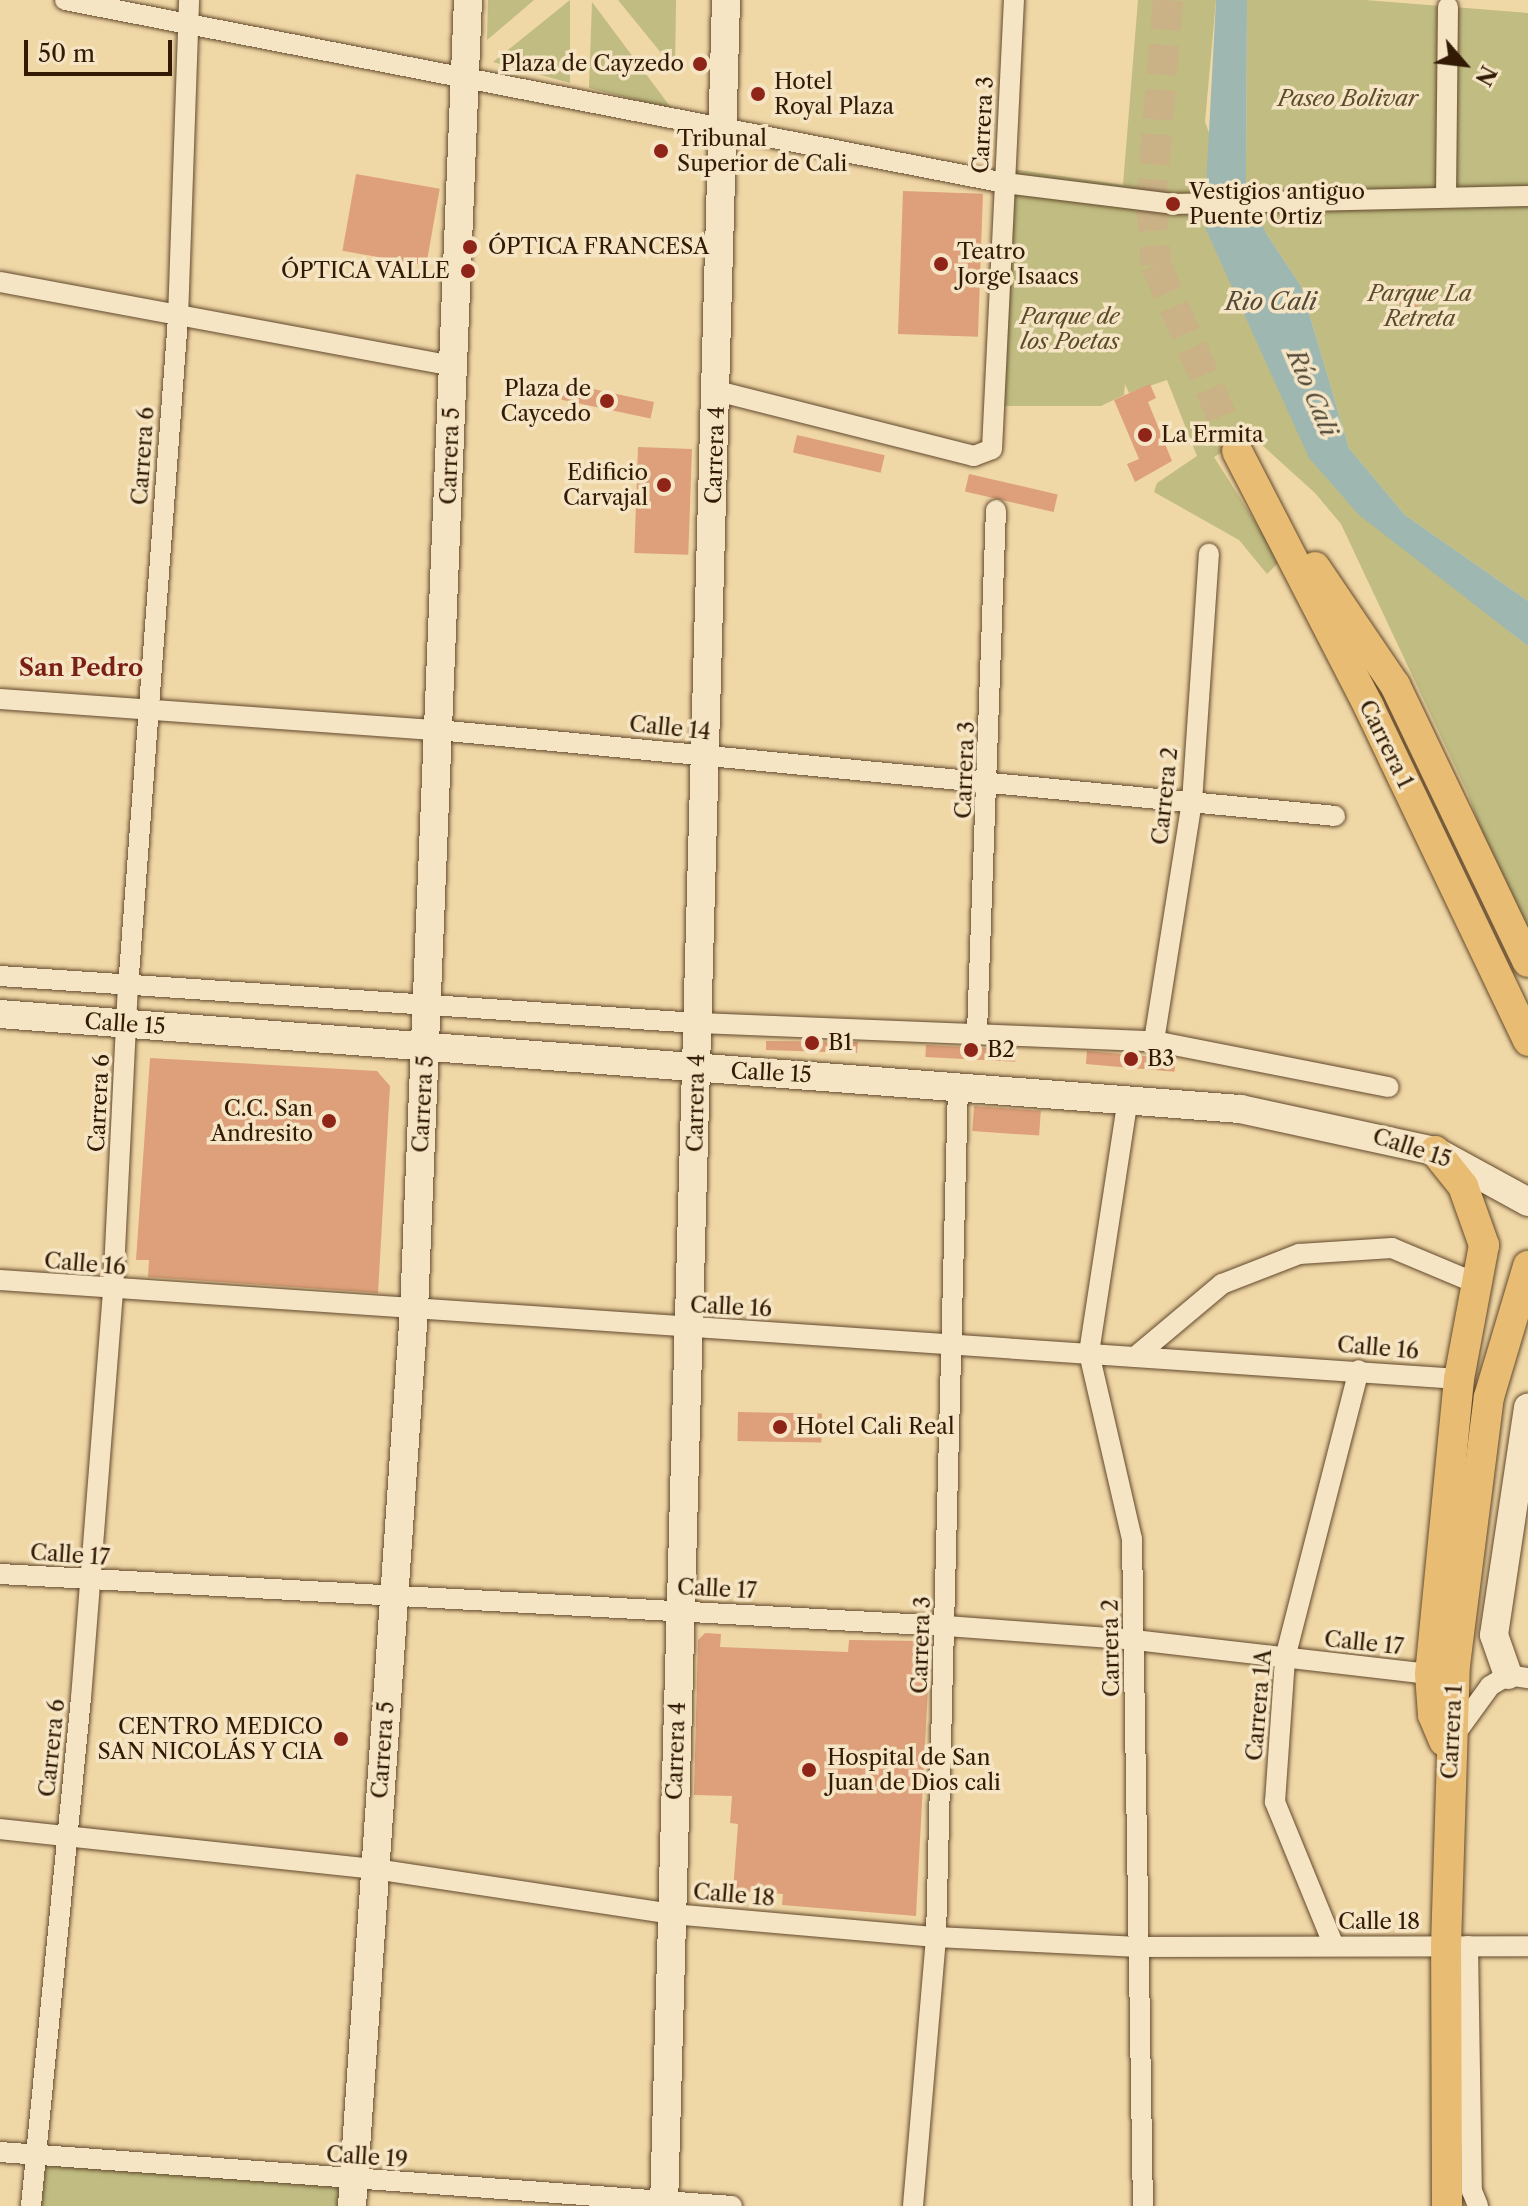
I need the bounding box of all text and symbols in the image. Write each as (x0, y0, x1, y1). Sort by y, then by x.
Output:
scale bar (28, 24, 176, 74)
north arrow (1424, 24, 1504, 104)
text: 50 m (38, 39, 95, 68)
place label: Plaza de Cayzedo (500, 51, 684, 77)
marker: Plaza de Cayzedo (691, 55, 709, 73)
text: N (1469, 61, 1502, 90)
place label: Hotel Royal Plaza (774, 68, 894, 120)
street label: Carrera 3 (967, 75, 999, 175)
marker: Hotel Royal Plaza (749, 85, 767, 103)
park label: Paseo Bolivar (1278, 86, 1418, 112)
place label: Tribunal Superior de Cali (677, 125, 848, 176)
marker: Tribunal Superior de Cali (652, 142, 670, 160)
place label: Vestigios antiguo Puente Ortiz (1189, 178, 1365, 230)
marker: Vestigios antiguo Puente Ortiz (1164, 195, 1182, 213)
place label: ÓPTICA FRANCESA (488, 234, 710, 260)
marker: ÓPTICA FRANCESA (459, 236, 481, 258)
place label: Teatro Jorge Isaacs (957, 238, 1079, 290)
marker: Teatro Jorge Isaacs (932, 255, 950, 273)
place label: ÓPTICA VALLE (279, 258, 450, 284)
marker: ÓPTICA VALLE (457, 260, 479, 282)
park label: Parque La Retreta (1368, 280, 1472, 332)
water label: Rio Cali (1225, 288, 1317, 316)
park label: Parque de los Poetas (1020, 303, 1120, 354)
water label: Río Cali (1281, 345, 1343, 441)
place label: Plaza de Caycedo (501, 375, 591, 426)
marker: Plaza de Caycedo (598, 392, 616, 410)
street label: Carrera 4 (700, 405, 730, 505)
street label: Carrera 6 (126, 406, 160, 506)
street label: Carrera 5 (435, 407, 465, 505)
place label: La Ermita (1161, 422, 1264, 448)
marker: La Ermita (1136, 426, 1154, 444)
place label: Edificio Carvajal (563, 459, 648, 510)
marker: Edificio Carvajal (655, 476, 673, 494)
district label: San Pedro (19, 654, 143, 682)
street label: Carrera 1 (1353, 696, 1419, 792)
street label: Calle 14 (628, 711, 712, 745)
street label: Carrera 3 (950, 721, 980, 819)
street label: Carrera 2 (1147, 746, 1183, 846)
street label: Calle 15 (84, 1008, 166, 1040)
place label: B1 (828, 1030, 853, 1056)
marker: B1 (803, 1034, 821, 1052)
place label: B2 (987, 1037, 1015, 1063)
marker: B2 (962, 1041, 980, 1059)
place label: B3 (1147, 1046, 1174, 1072)
marker: B3 (1122, 1050, 1140, 1068)
street label: Carrera 6 (83, 1053, 115, 1153)
street label: Carrera 4 (682, 1054, 710, 1152)
street label: Carrera 5 (407, 1055, 439, 1153)
street label: Calle 15 (730, 1058, 812, 1088)
place label: C.C. San Andresito (211, 1095, 313, 1146)
marker: C.C. San Andresito (320, 1112, 338, 1130)
street label: Calle 15 (1369, 1123, 1455, 1173)
street label: Calle 16 (43, 1247, 127, 1281)
street label: Calle 16 (689, 1292, 773, 1322)
street label: Calle 16 (1336, 1331, 1420, 1365)
place label: Hotel Cali Real (796, 1414, 954, 1440)
marker: Hotel Cali Real (771, 1418, 789, 1436)
street label: Calle 17 (29, 1539, 111, 1571)
street label: Calle 17 (676, 1574, 758, 1604)
street label: Carrera 3 (906, 1596, 936, 1694)
street label: Carrera 2 (1097, 1599, 1125, 1697)
street label: Calle 17 (1323, 1626, 1405, 1660)
street label: Carrera 1A (1241, 1648, 1277, 1762)
street label: Carrera 1 (1436, 1684, 1468, 1780)
street label: Carrera 6 (34, 1698, 70, 1798)
street label: Carrera 5 (366, 1700, 400, 1800)
street label: Carrera 4 (661, 1701, 691, 1801)
place label: CENTRO MEDICO SAN NICOLÁS Y CIA (96, 1713, 323, 1764)
marker: CENTRO MEDICO SAN NICOLÁS Y CIA (330, 1728, 352, 1750)
place label: Hospital de San Juan de Dios cali (827, 1744, 1001, 1796)
marker: Hospital de San Juan de Dios cali (798, 1759, 820, 1781)
street label: Calle 18 (692, 1878, 776, 1912)
street label: Calle 18 (1338, 1909, 1420, 1935)
street label: Calle 19 (325, 2141, 409, 2173)

